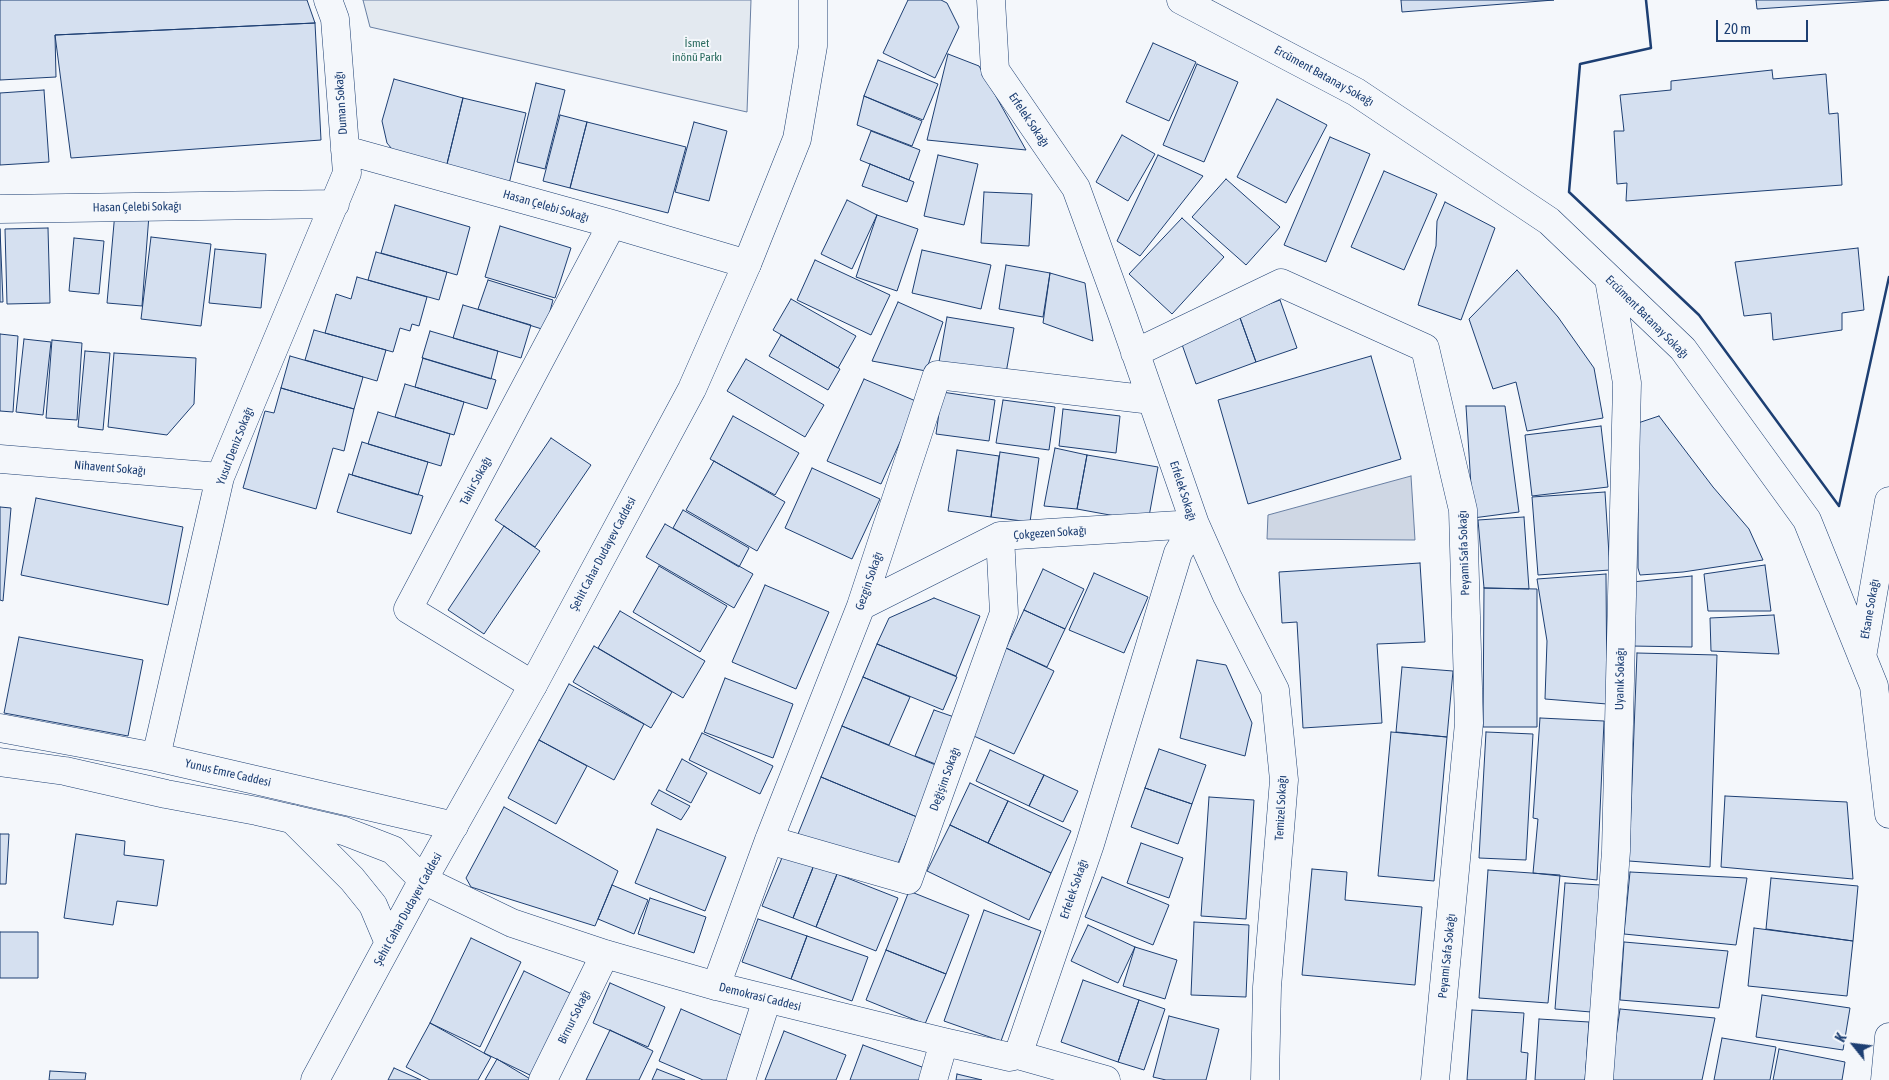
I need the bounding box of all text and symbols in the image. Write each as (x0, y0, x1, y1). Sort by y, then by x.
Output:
scale bar (1719, 10, 1812, 42)
text: 20 m (1724, 20, 1751, 37)
park label: İsmet inönü Parkı (672, 36, 722, 64)
street label: Ercüment Batanay Sokağı (1272, 43, 1376, 109)
street label: Duman Sokağı (332, 71, 350, 135)
street label: Erfelek Sokağı (1006, 90, 1052, 150)
street label: Hasan Çelebi Sokağı (501, 187, 591, 225)
street label: Hasan Çelebi Sokağı (93, 199, 181, 215)
street label: Ercüment Batanay Sokağı (1602, 272, 1692, 362)
street label: Yusuf Deniz Sokağı (214, 405, 256, 487)
street label: Tahir Sokağı (457, 454, 495, 508)
street label: Nihavent Sokağı (74, 458, 146, 478)
street label: Erfelek Sokağı (1167, 459, 1199, 523)
street label: Şehit Cahar Dudayev Caddesi (567, 495, 639, 613)
street label: Peyami Safa Sokağı (1455, 510, 1473, 596)
street label: Çokgezen Sokağı (1013, 523, 1087, 543)
street label: Gezgin Sokağı (852, 550, 886, 612)
street label: Efsane Sokağı (1858, 578, 1882, 640)
street label: Uyanık Sokağı (1612, 648, 1628, 710)
street label: Değişim Sokağı (927, 745, 963, 813)
street label: Yunus Emre Caddesi (184, 756, 272, 790)
street label: Temizel Sokağı (1272, 775, 1290, 841)
street label: Şehit Cahar Dudayev Caddesi (371, 850, 445, 968)
street label: Erfelek Sokağı (1057, 857, 1091, 921)
street label: Peyami Safa Sokağı (1435, 913, 1459, 999)
street label: Demokrasi Caddesi (717, 980, 803, 1014)
street label: Birnur Sokağı (555, 988, 593, 1046)
north arrow (1829, 1020, 1879, 1070)
text: K (1832, 1031, 1850, 1045)

